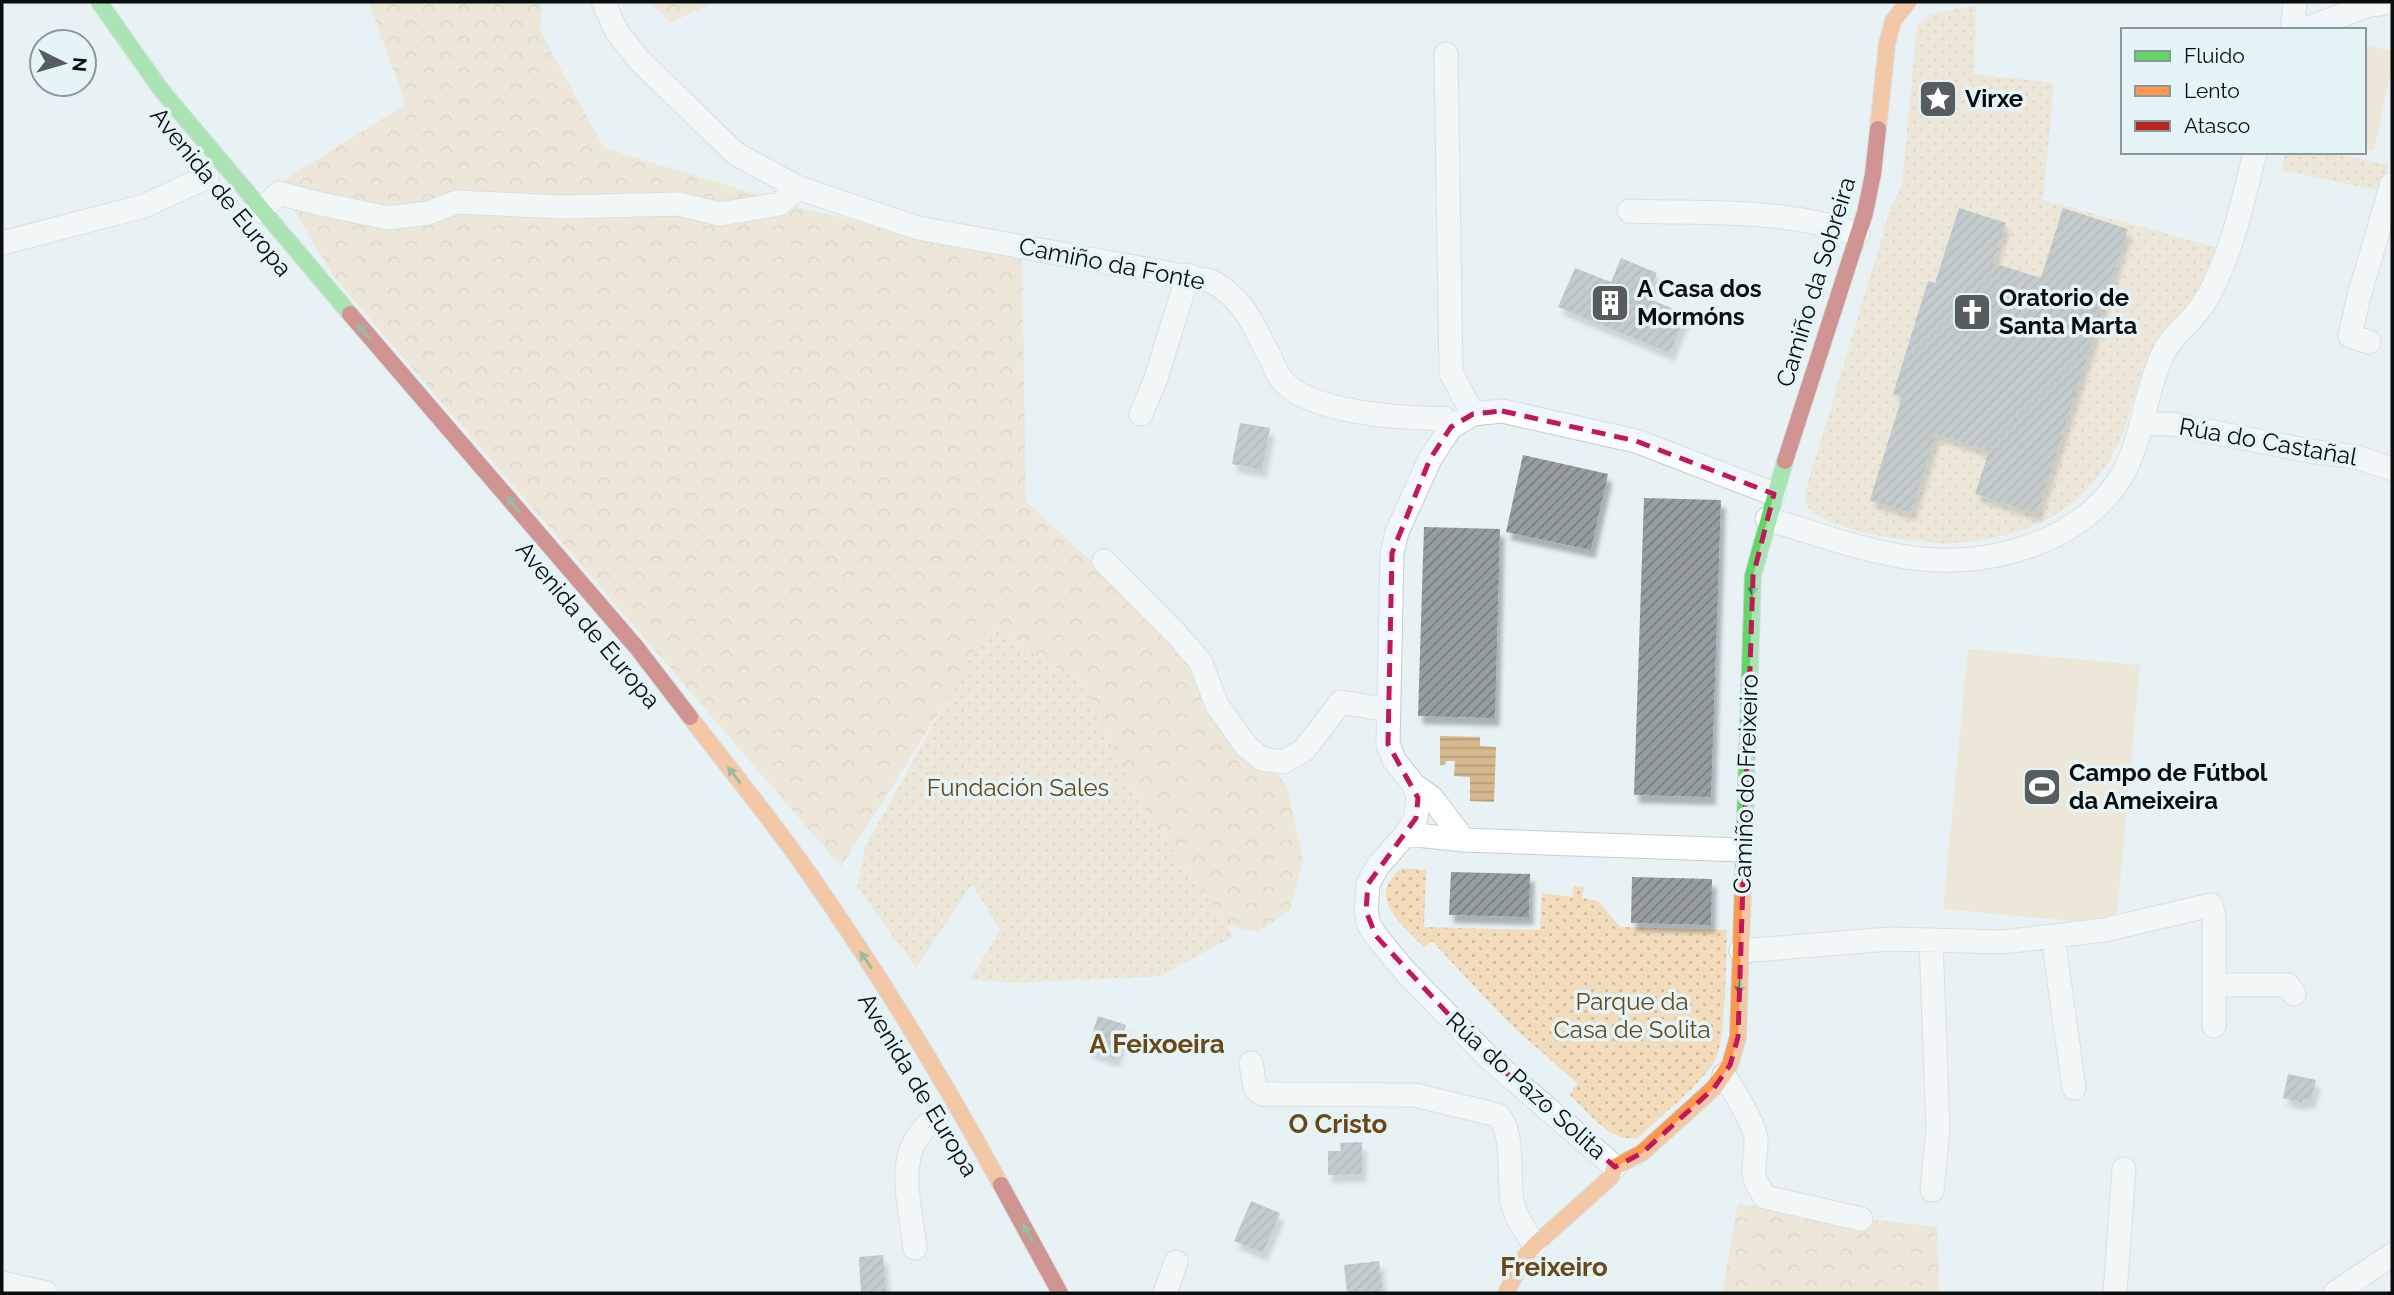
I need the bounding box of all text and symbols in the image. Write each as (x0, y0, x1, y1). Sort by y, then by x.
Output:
north arrow (28, 28, 98, 98)
legend (2121, 28, 2366, 154)
text: Fluido (2184, 43, 2245, 68)
text: N (68, 56, 92, 73)
place icon: Virxe (1917, 78, 1959, 120)
text: Lento (2184, 78, 2240, 103)
place label: Virxe (1965, 84, 2023, 113)
street label: Avenida de Europa (144, 101, 298, 282)
text: Atasco (2184, 113, 2250, 138)
street label: Camiño da Sobreira (1770, 173, 1861, 390)
street label: Camiño da Fonte (1017, 231, 1208, 296)
place label: A Casa dos Mormóns (1637, 274, 1762, 331)
building icon: A Casa dos Mormóns (1589, 282, 1631, 324)
place label: Oratorio de Santa Marta (1999, 283, 2138, 340)
church icon: Oratorio de Santa Marta (1951, 291, 1993, 333)
one-way arrow (357, 323, 372, 340)
street label: Rúa do Castañal (2177, 412, 2360, 472)
one-way arrow (505, 495, 521, 513)
street label: Avenida de Europa (510, 535, 667, 714)
one-way arrow (1747, 575, 1758, 597)
street label: Camiño do Freixeiro (1727, 673, 1764, 895)
place label: Campo de Fútbol da Ameixeira (2069, 758, 2268, 815)
one-way arrow (727, 766, 742, 784)
sports icon: Campo de Fútbol da Ameixeira (2021, 766, 2063, 808)
park label: Fundación Sales (927, 773, 1109, 802)
one-way arrow (859, 951, 873, 969)
one-way arrow (1734, 974, 1745, 996)
park label: Parque da Casa de Solita (1553, 987, 1711, 1044)
street label: Avenida de Europa (852, 988, 985, 1182)
street label: Rúa do Pazo Solita (1440, 1006, 1613, 1165)
district label: A Feixoeira (1089, 1029, 1225, 1059)
district label: O Cristo (1289, 1109, 1387, 1139)
one-way arrow (1022, 1223, 1034, 1243)
district label: Freixeiro (1500, 1252, 1608, 1282)

